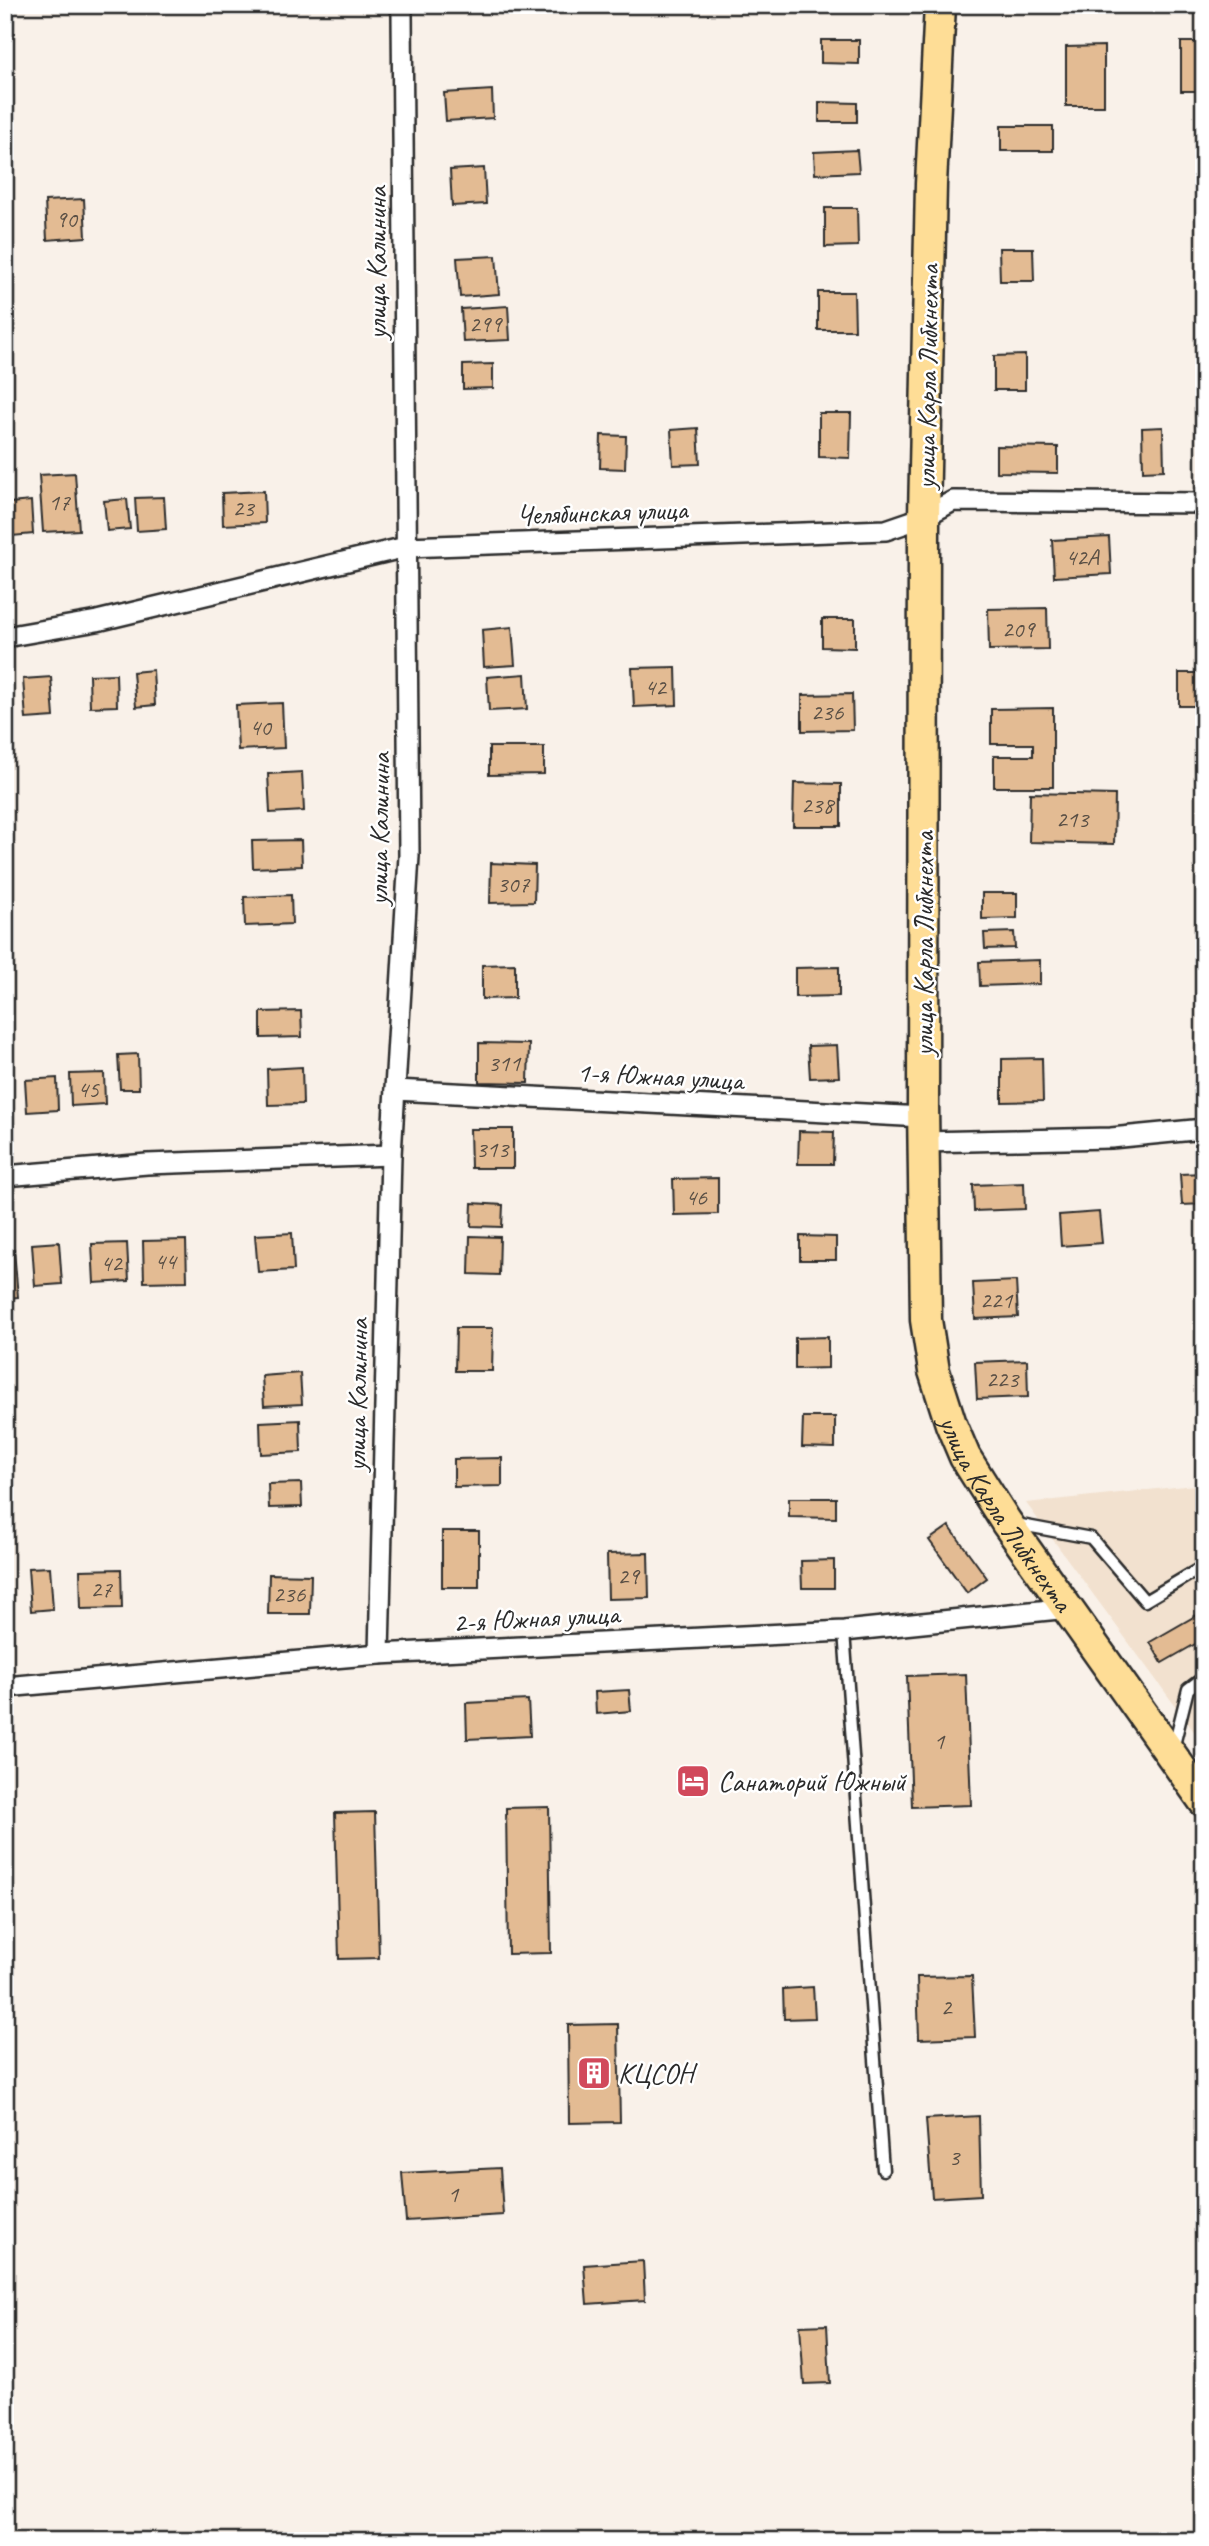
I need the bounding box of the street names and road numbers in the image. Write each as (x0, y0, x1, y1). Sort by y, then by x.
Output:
street label: улица Калинина (359, 185, 394, 341)
street label: улица Карла Либкнехта (908, 263, 946, 492)
street label: Челябинская улица (516, 491, 690, 532)
street label: улица Калинина (360, 751, 398, 908)
street label: улица Карла Либкнехта (906, 830, 941, 1058)
street label: 1-я Южная улица (576, 1054, 747, 1098)
street label: улица Калинина (338, 1317, 376, 1474)
street label: улица Карла Либкнехта (932, 1410, 1082, 1619)
street label: 2-я Южная улица (452, 1596, 623, 1640)

